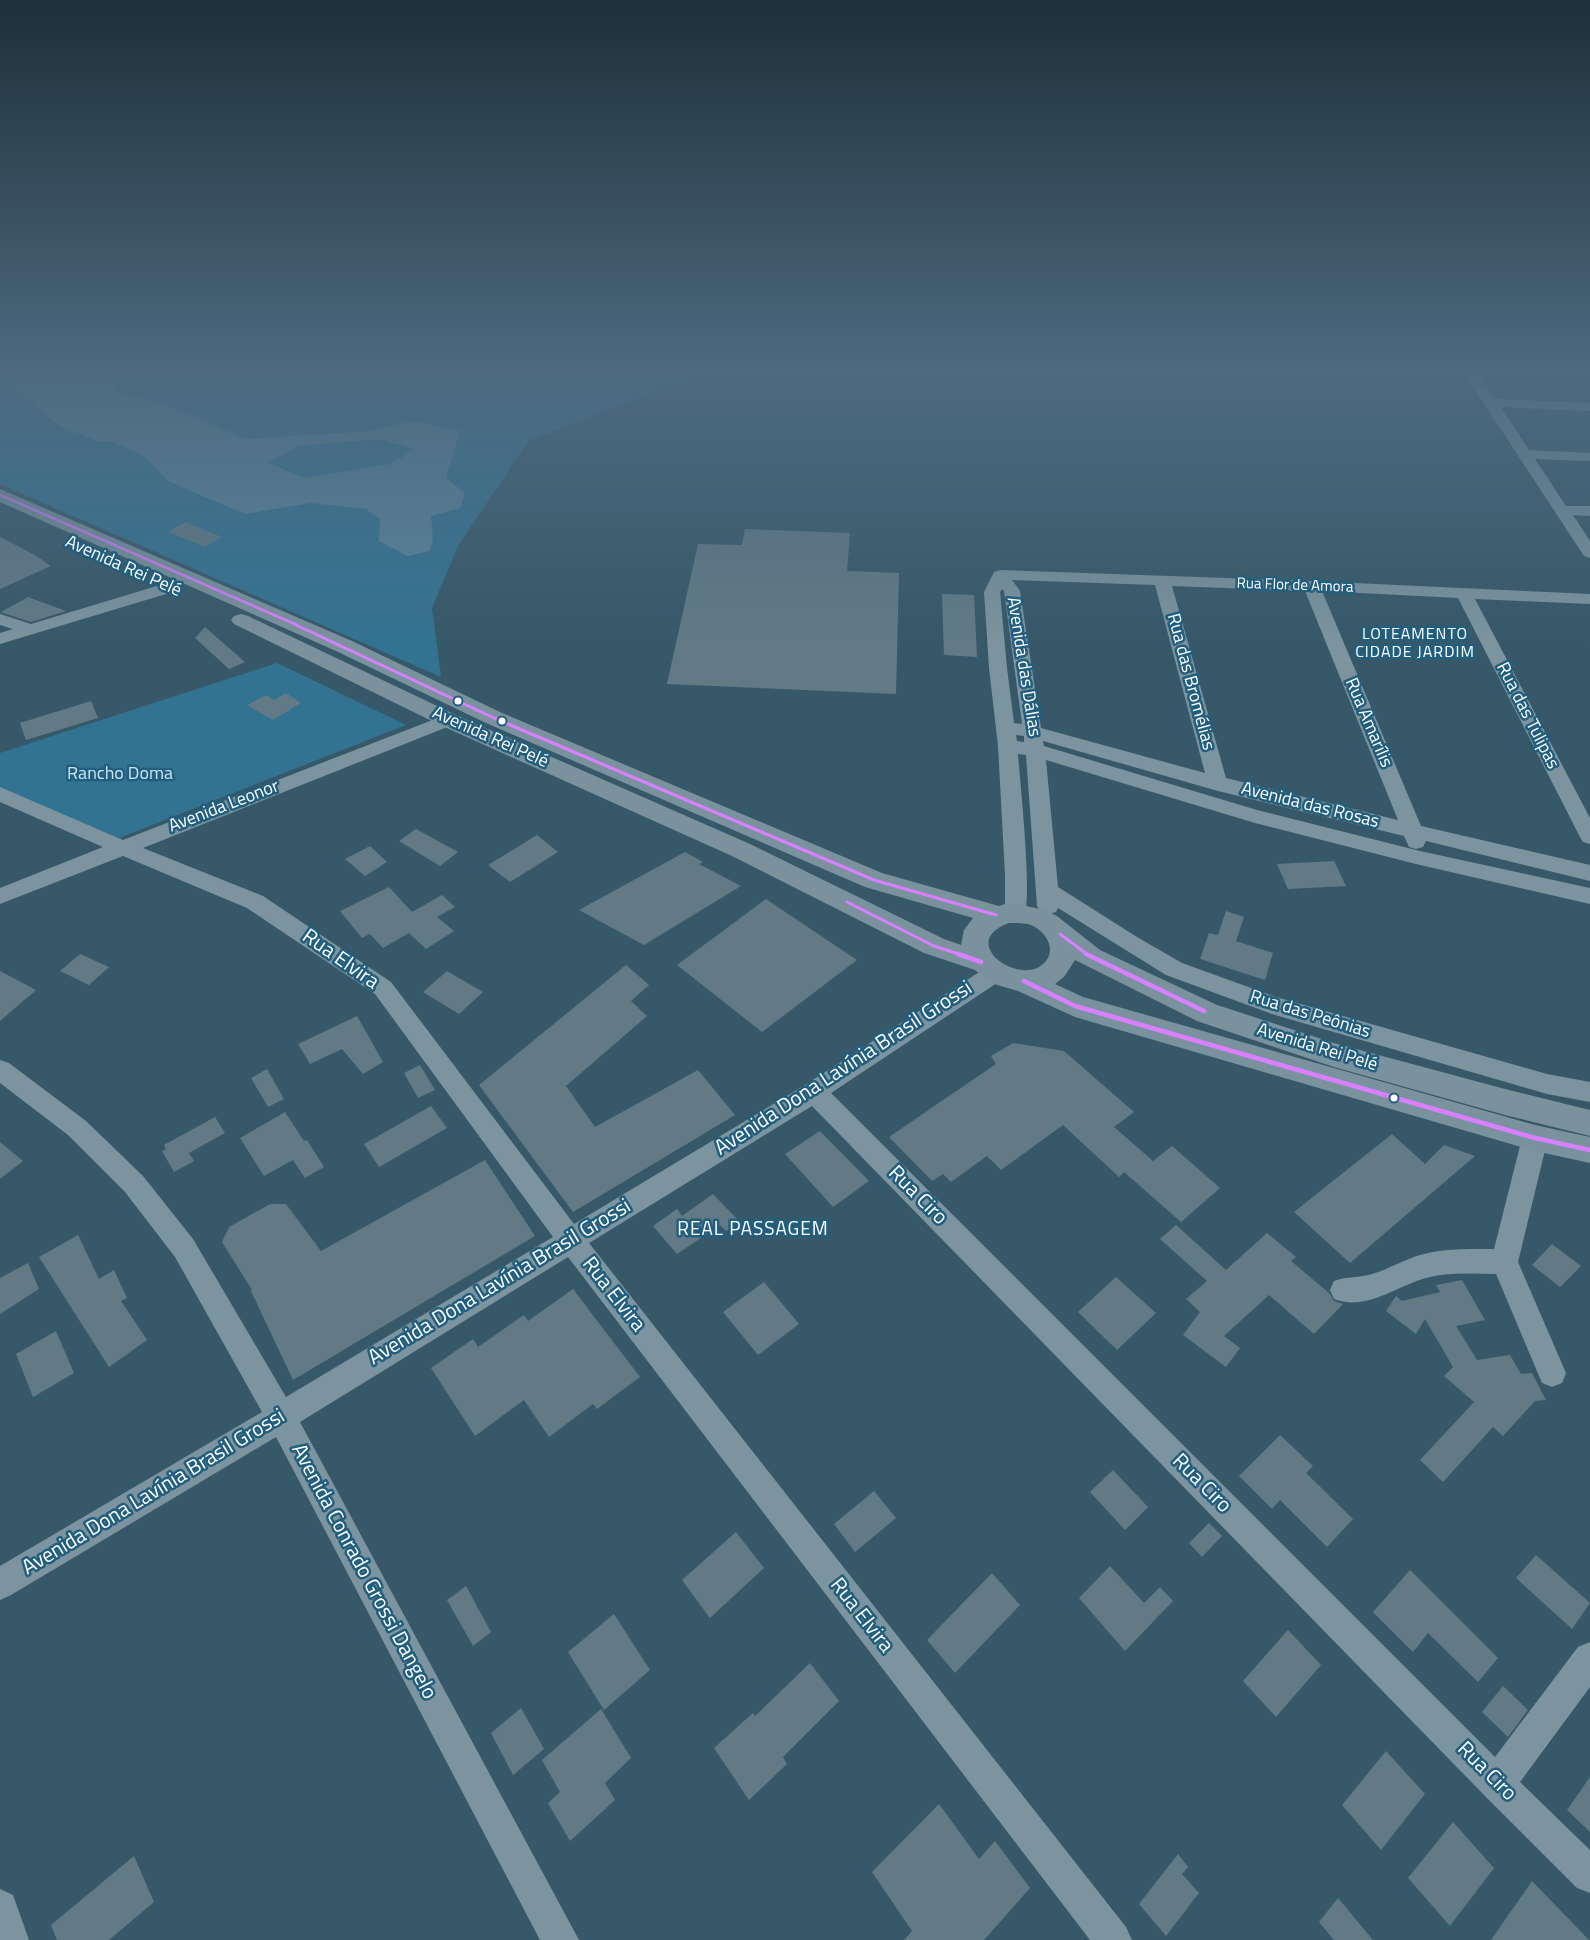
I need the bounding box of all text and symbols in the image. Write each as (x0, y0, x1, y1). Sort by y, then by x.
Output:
street label: Avenida Rei Pelé (62, 532, 184, 602)
street label: Rua Flor de Amora (1236, 575, 1354, 597)
street label: Avenida das Dálias (1001, 596, 1045, 738)
street label: Rua das Bromélias (1161, 611, 1219, 753)
district label: LOTEAMENTO CIDADE JARDIM (1354, 625, 1476, 663)
street label: Rua das Tulipas (1491, 659, 1563, 773)
street label: Rua Amarílis (1339, 675, 1397, 771)
unlabelled marker (453, 696, 463, 706)
street label: Avenida Rei Pelé (429, 703, 551, 773)
unlabelled marker (497, 716, 507, 726)
park label: Rancho Doma (67, 764, 173, 786)
street label: Avenida Leonor (166, 776, 282, 838)
street label: Avenida das Rosas (1239, 778, 1381, 834)
street label: Rua Elvira (297, 924, 383, 996)
street label: Avenida Dona Lavínia Brasil Grossi (711, 976, 977, 1162)
street label: Rua das Peônias (1247, 986, 1373, 1044)
street label: Avenida Rei Pelé (1254, 1019, 1380, 1077)
unlabelled marker (1389, 1093, 1399, 1103)
street label: Rua Ciro (882, 1161, 952, 1231)
street label: Avenida Dona Lavínia Brasil Grossi (364, 1194, 636, 1372)
district label: REAL PASSAGEM (676, 1219, 830, 1241)
street label: Rua Elvira (576, 1253, 650, 1337)
street label: Avenida Dona Lavínia Brasil Grossi (18, 1404, 290, 1582)
street label: Avenida Conrado Grossi Dangelo (285, 1440, 441, 1704)
street label: Rua Ciro (1166, 1449, 1236, 1519)
street label: Rua Elvira (824, 1574, 898, 1658)
street label: Rua Ciro (1451, 1737, 1521, 1807)

